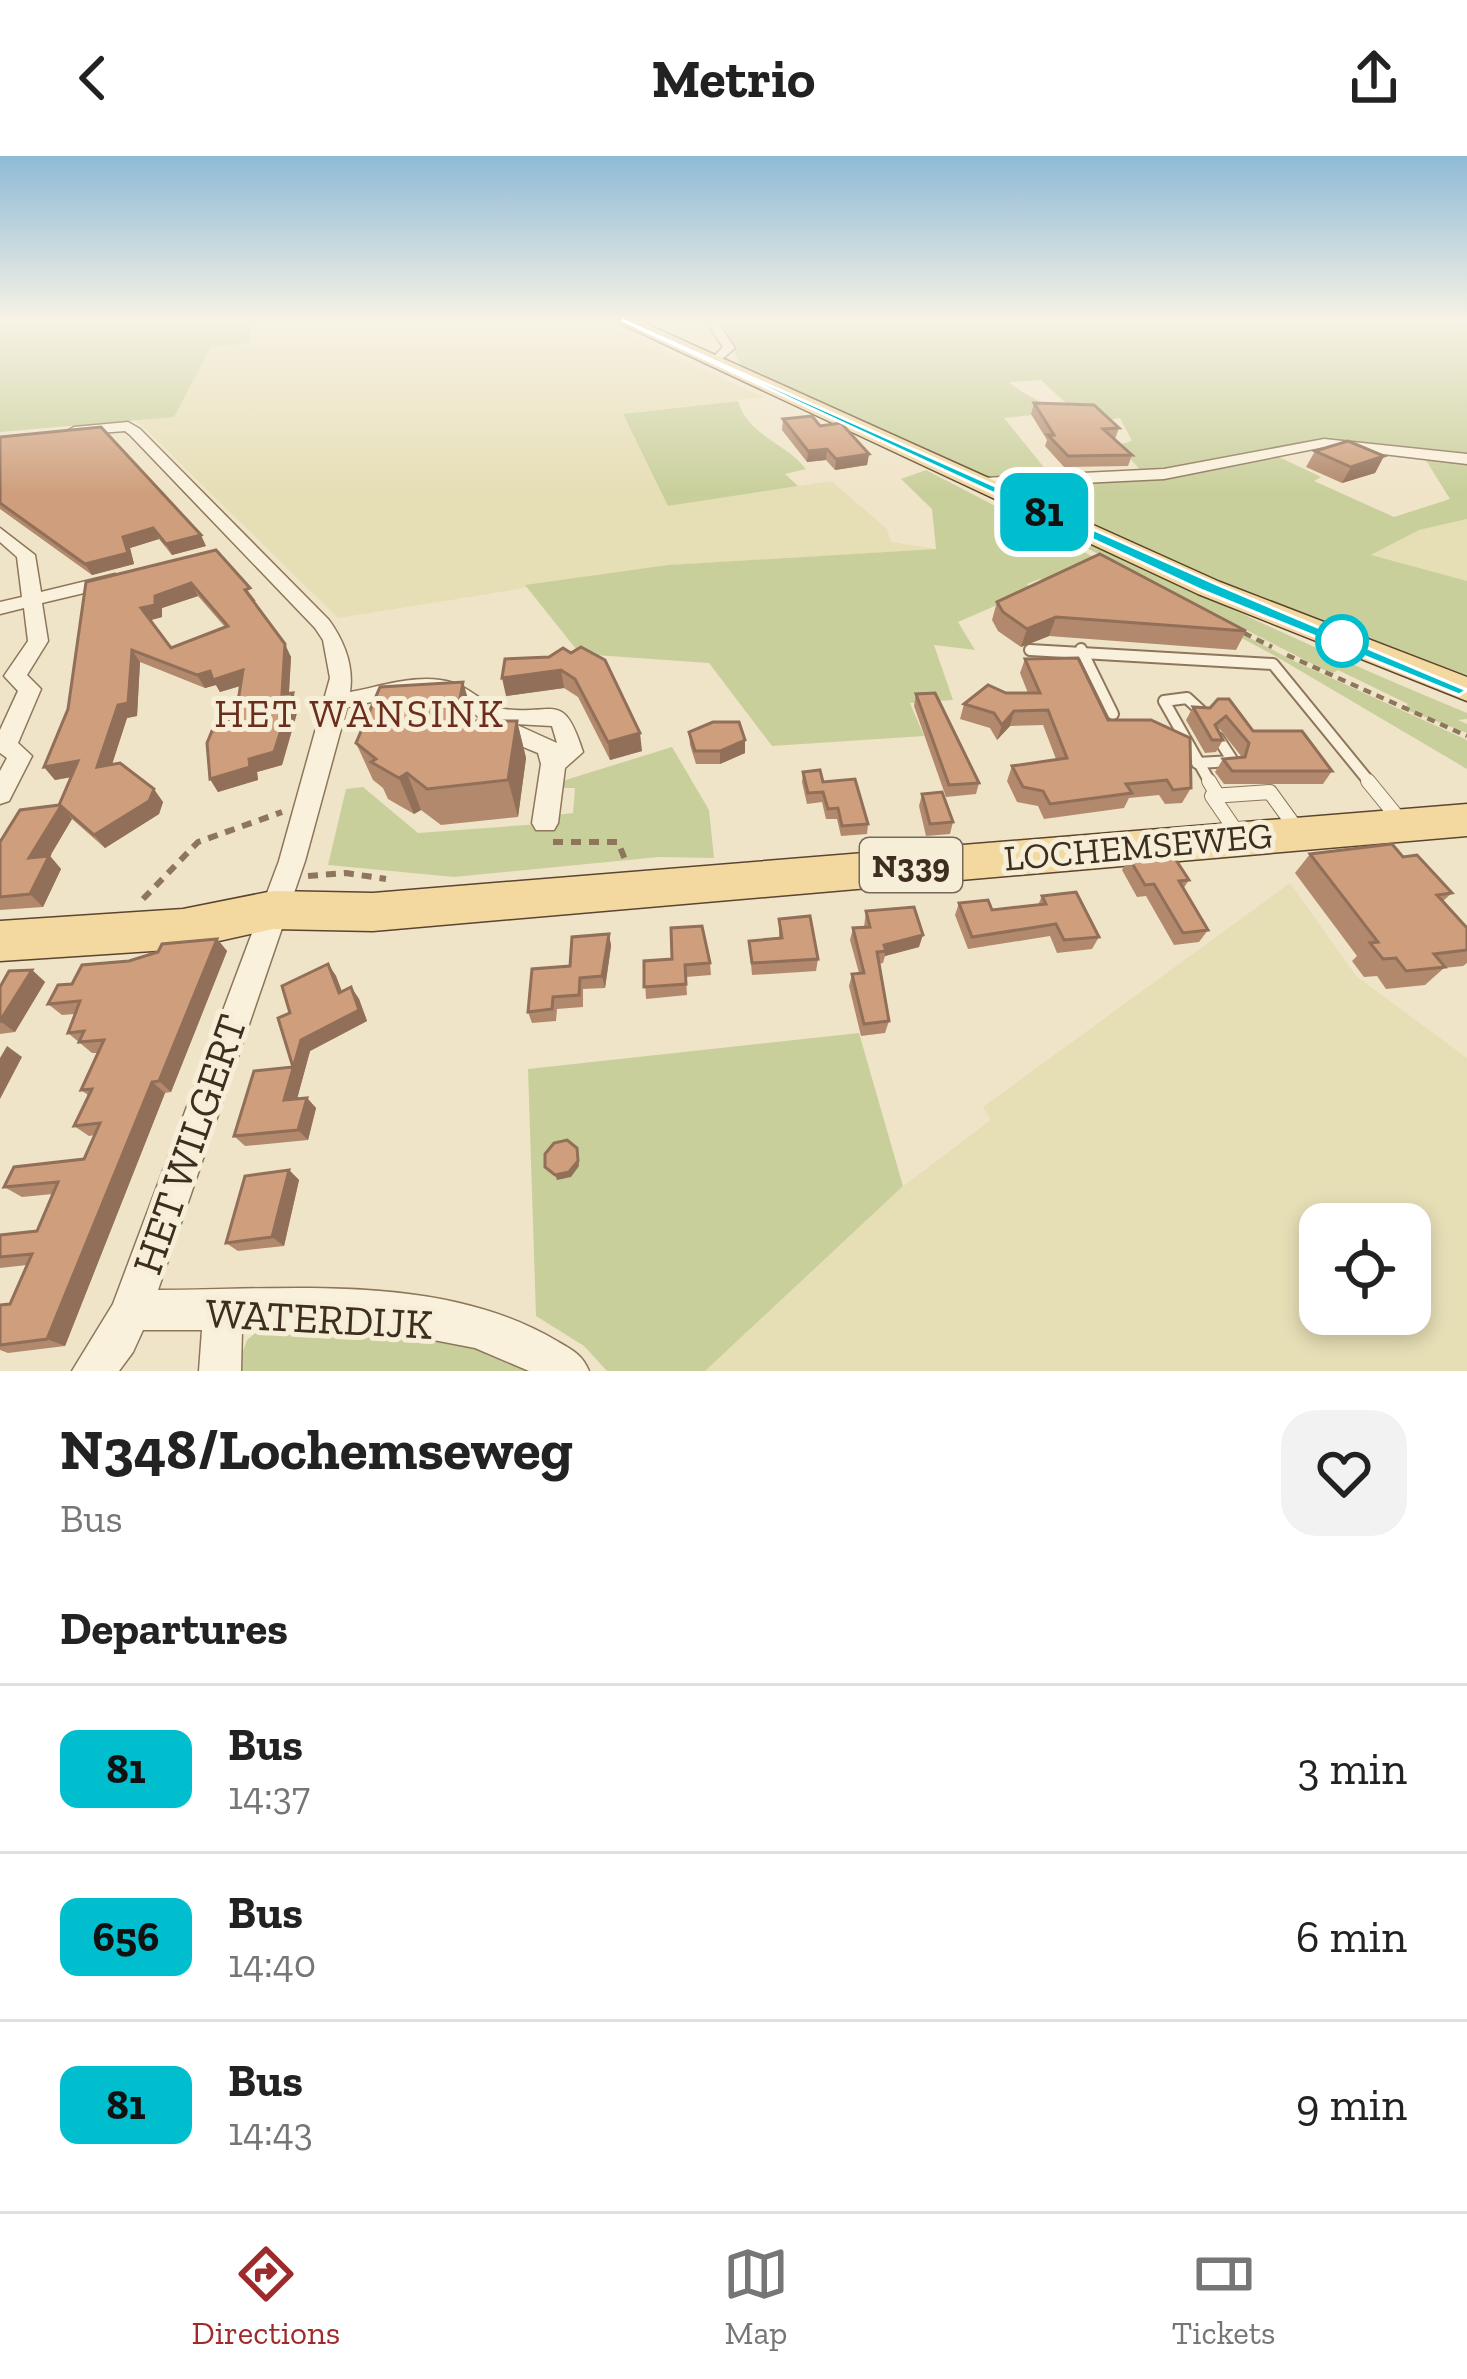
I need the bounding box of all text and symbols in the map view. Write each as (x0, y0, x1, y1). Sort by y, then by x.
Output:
icon: back (60, 45, 126, 111)
icon: share (1341, 45, 1407, 111)
text: Metrio (652, 46, 815, 111)
line badge: 81 (990, 473, 1098, 551)
text: 81 (1024, 486, 1064, 537)
unlabelled marker (1317, 616, 1367, 666)
district label: HET WANSINK (214, 690, 506, 737)
street label: LOCHEMSEWEG (1002, 813, 1274, 880)
road number: N339 (860, 838, 962, 892)
street label: HET WILGERT (121, 1008, 258, 1281)
map controls (1299, 1203, 1431, 1335)
button: locate (1299, 1203, 1431, 1335)
street label: WATERDIJK (204, 1287, 434, 1350)
button: heart (1281, 1410, 1407, 1536)
text: N348/Lochemseweg (60, 1415, 573, 1484)
text: Bus (60, 1495, 123, 1542)
text: Departures (60, 1602, 288, 1656)
text: Bus (228, 1718, 303, 1772)
text: 3 min (1298, 1742, 1407, 1796)
text: 81 (106, 1743, 146, 1794)
text: 14:37 (228, 1772, 310, 1819)
text: Bus (228, 1886, 303, 1940)
text: 6 min (1296, 1910, 1407, 1964)
text: 656 (93, 1911, 159, 1962)
text: 14:40 (228, 1940, 316, 1987)
text: Bus (228, 2054, 303, 2108)
text: 9 min (1296, 2078, 1407, 2132)
text: 81 (106, 2079, 146, 2130)
text: 14:43 (228, 2108, 313, 2155)
tab: Directions (191, 2241, 340, 2352)
tab: Map (723, 2241, 789, 2352)
tab: Tickets (1172, 2241, 1276, 2352)

